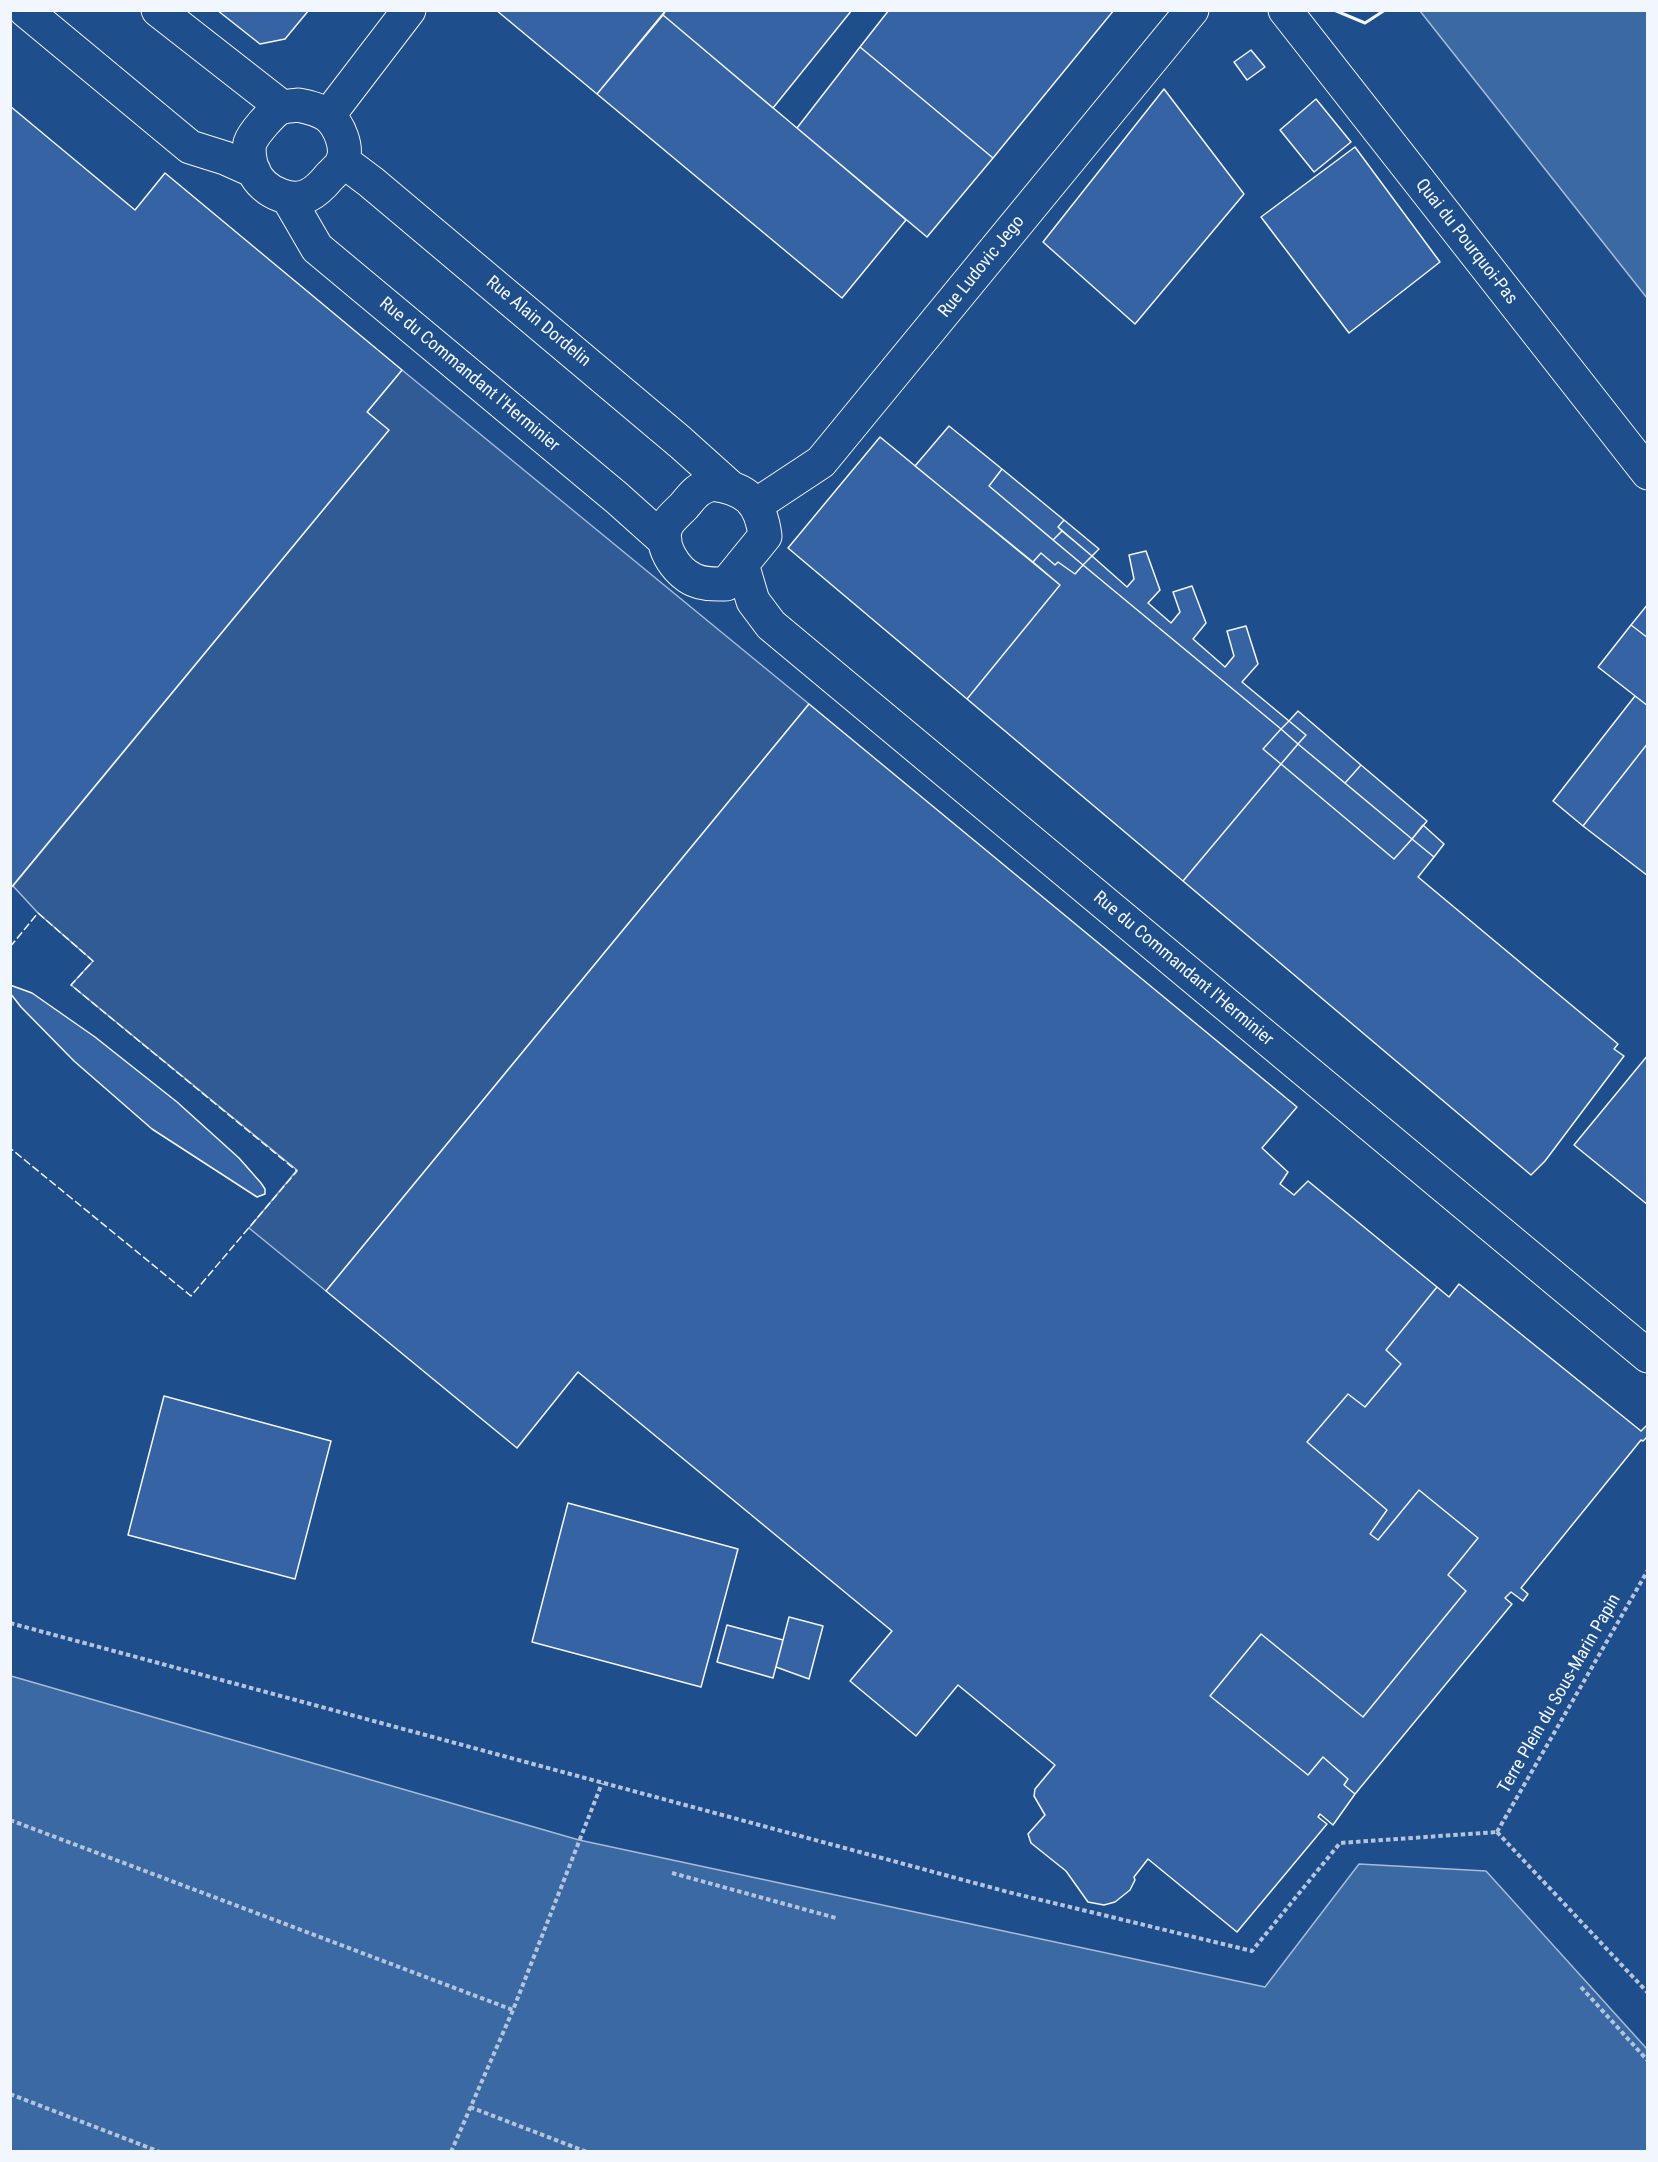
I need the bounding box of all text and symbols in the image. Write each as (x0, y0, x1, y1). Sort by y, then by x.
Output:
street label: Quai du Pourquoi-Pas (1410, 175, 1522, 309)
street label: Rue Ludovic Jego (934, 212, 1030, 322)
street label: Rue Alain Dordelin (481, 272, 595, 372)
street label: Rue du Commandant l'Herminier (374, 293, 564, 457)
street label: Rue du Commandant l'Herminier (1088, 887, 1278, 1051)
street label: Terre Plein du Sous-Marin Papin (1494, 1591, 1626, 1797)

